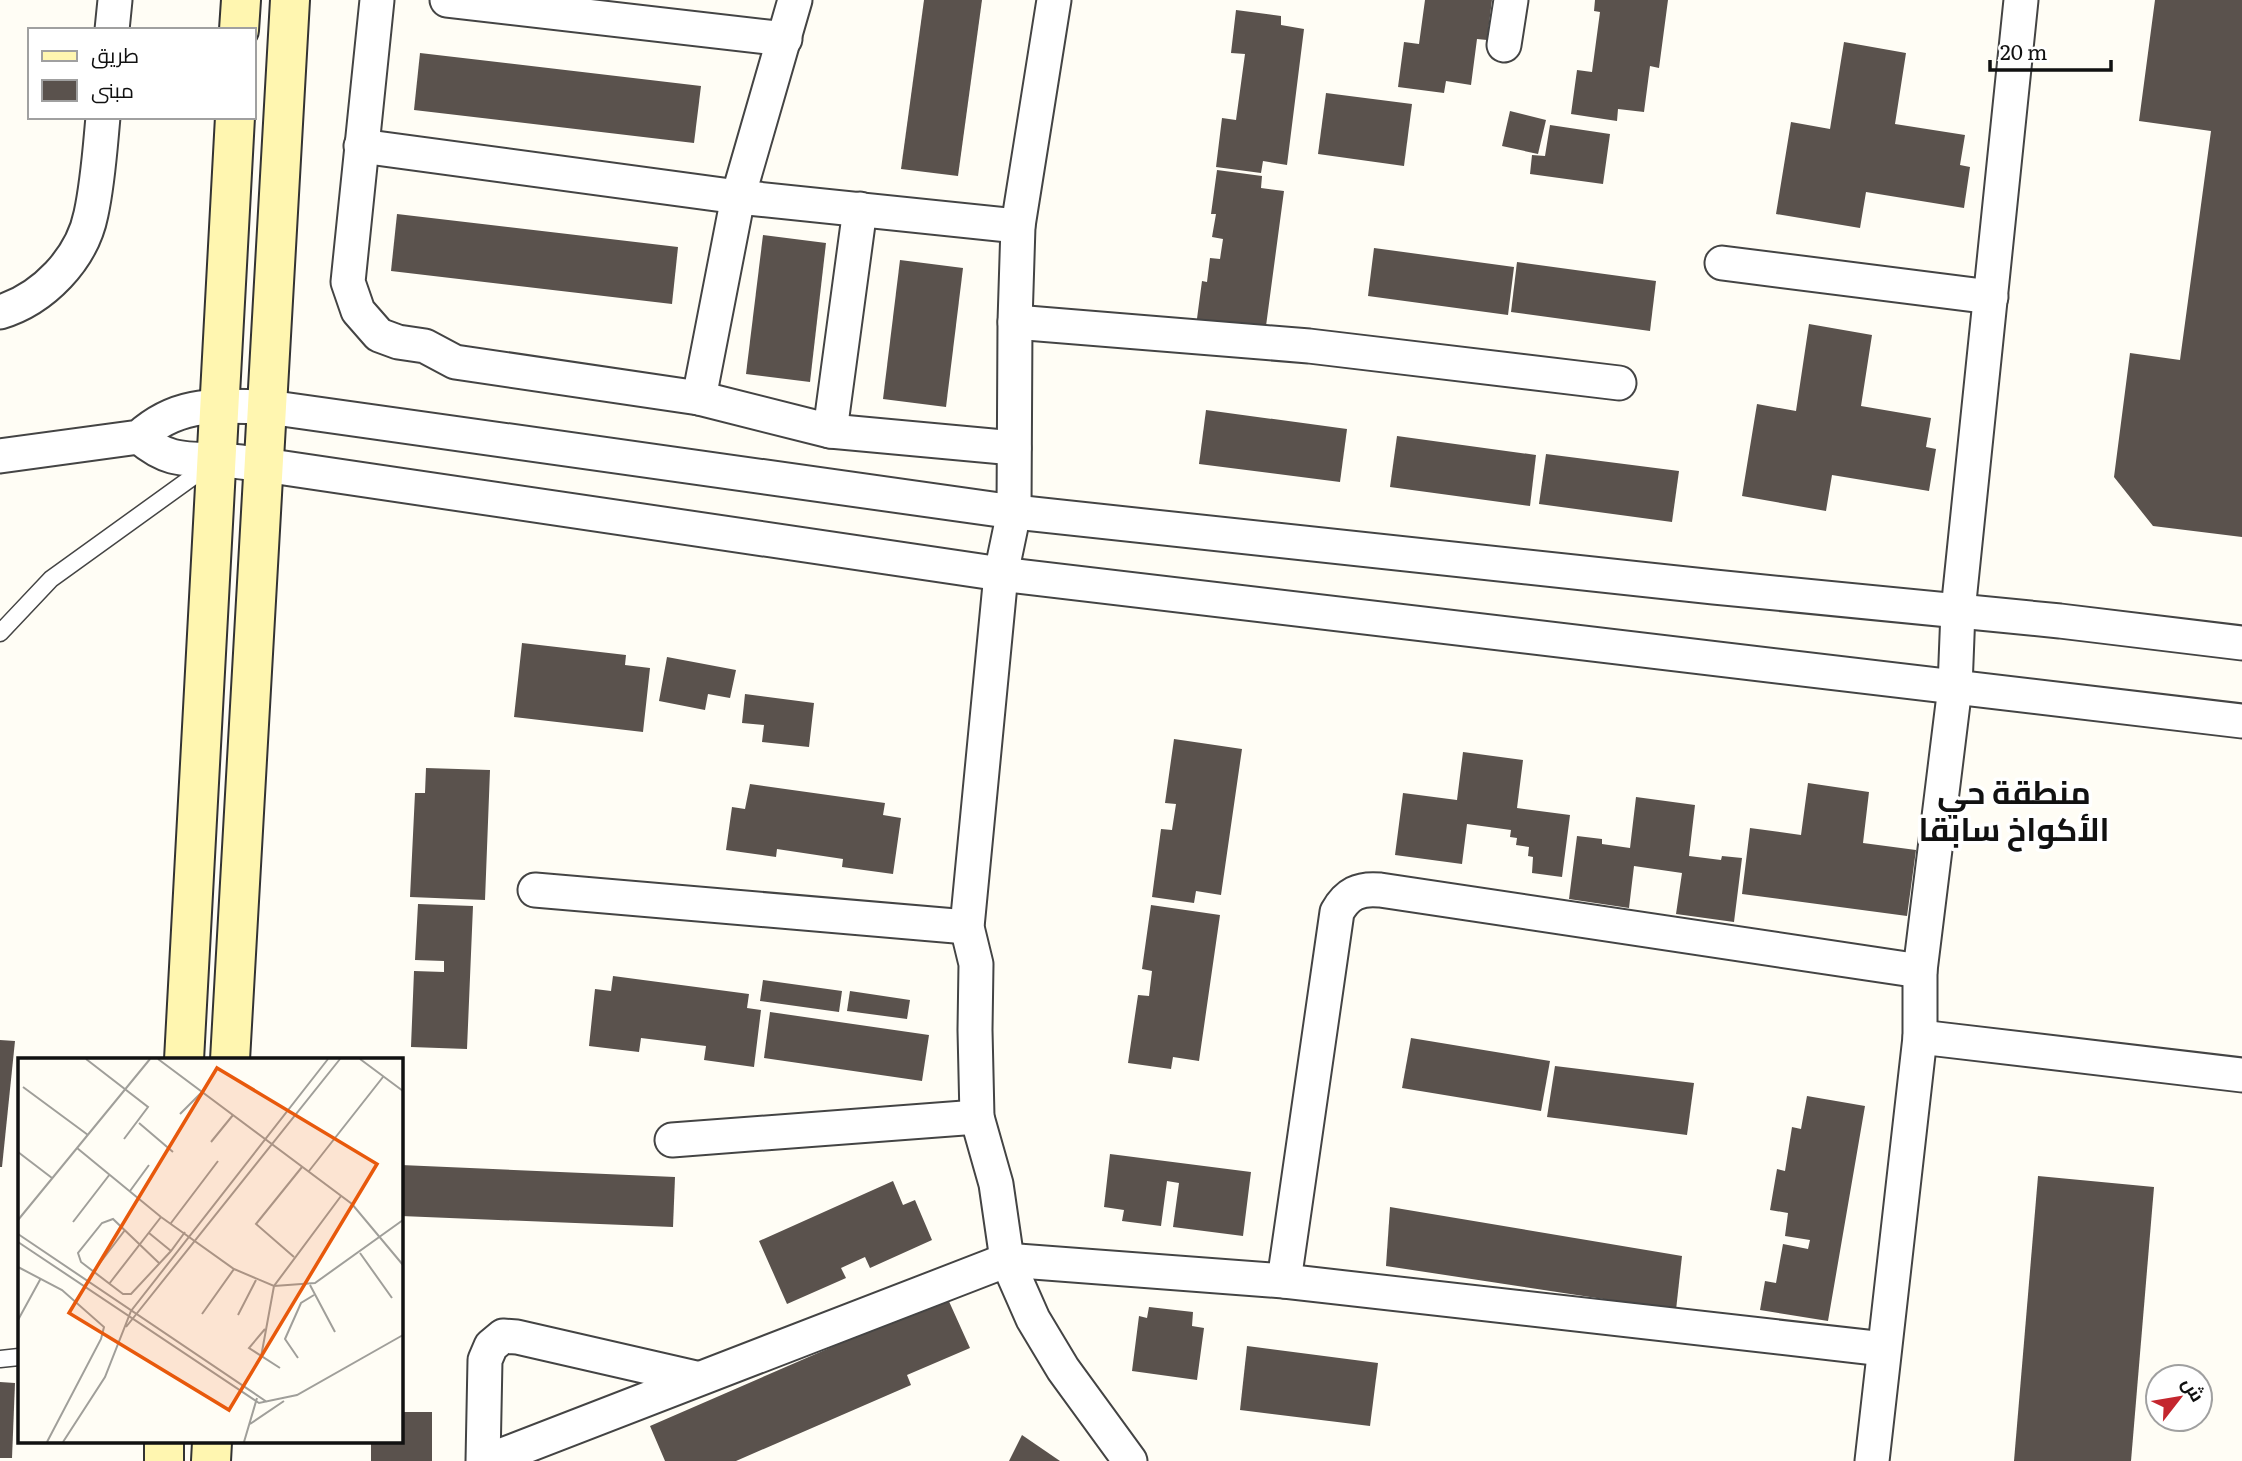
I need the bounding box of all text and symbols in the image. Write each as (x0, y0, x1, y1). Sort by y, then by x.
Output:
legend (28, 28, 256, 119)
scale bar (1990, 28, 2111, 72)
text: 20 m (2000, 35, 2047, 66)
text: طريق (91, 38, 139, 69)
text: مبنى (91, 73, 134, 104)
district label: منطقة حي الأكواخ سابقا (1919, 766, 2109, 852)
inset map (18, 1058, 402, 1444)
north arrow (2144, 1363, 2214, 1433)
text: ش (2176, 1371, 2213, 1406)

